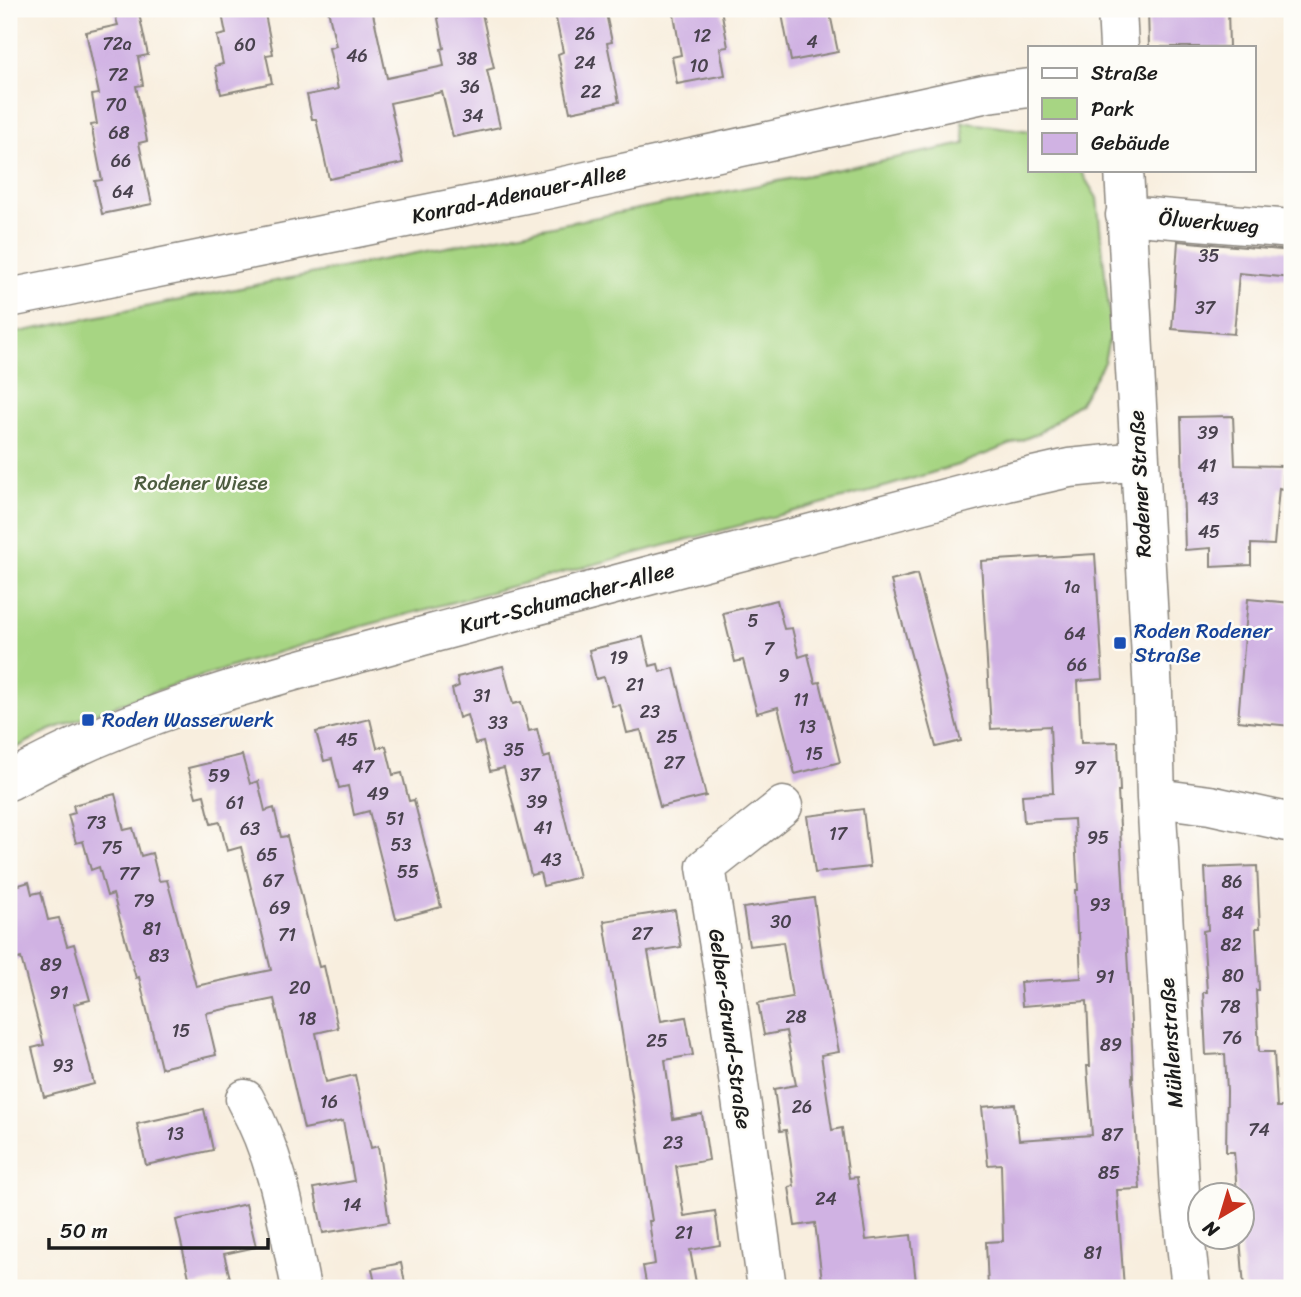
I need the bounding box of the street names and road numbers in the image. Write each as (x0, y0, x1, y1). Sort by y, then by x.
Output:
street label: Konrad-Adenauer-Allee (408, 153, 630, 235)
street label: Ölwerkweg (1157, 199, 1261, 245)
street label: Rodener Straße (1117, 409, 1163, 559)
street label: Kurt-Schumacher-Allee (455, 551, 679, 645)
street label: Gelber-Grund-Straße (697, 926, 763, 1132)
street label: Mühlenstraße (1148, 977, 1194, 1109)

